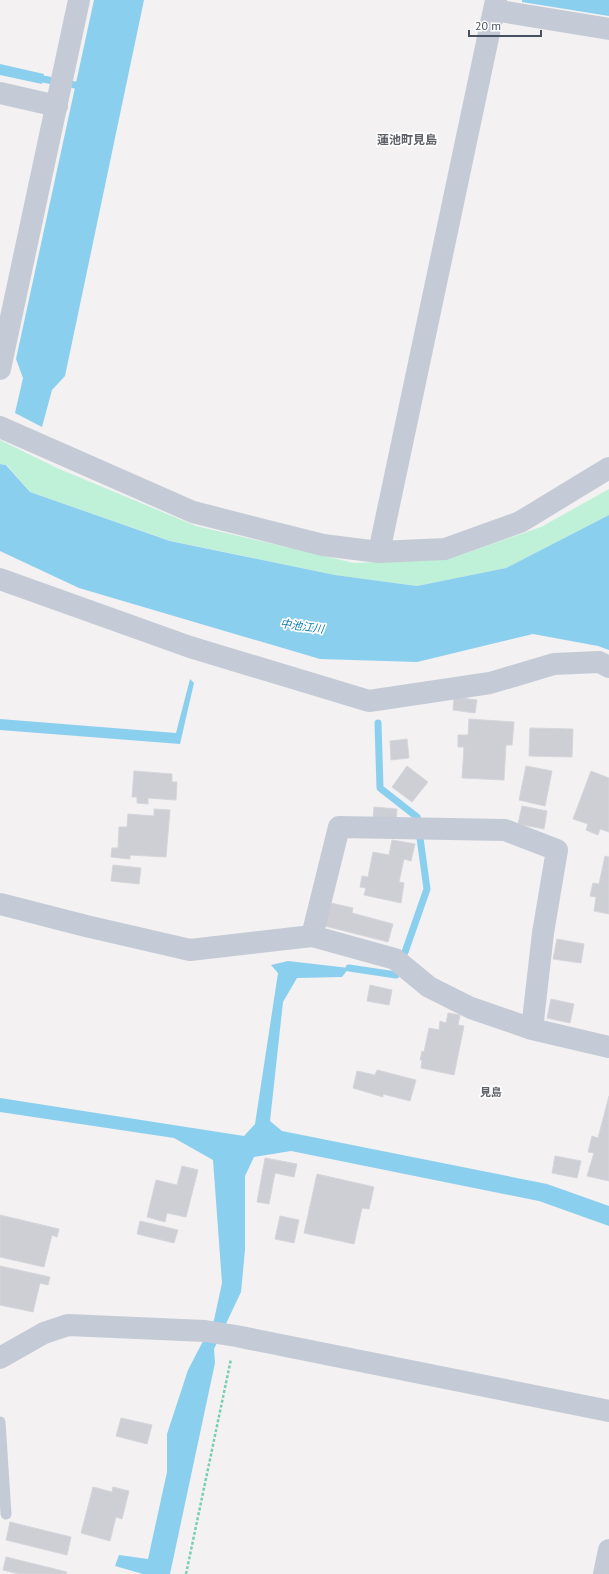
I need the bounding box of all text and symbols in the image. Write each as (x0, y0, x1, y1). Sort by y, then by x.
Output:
scale bar (469, 12, 541, 38)
text: 20 m (475, 18, 501, 33)
district label: 蓮池町見島 (377, 132, 437, 147)
water label: 中池江川 (279, 616, 326, 636)
district label: 見島 (480, 1085, 502, 1099)

